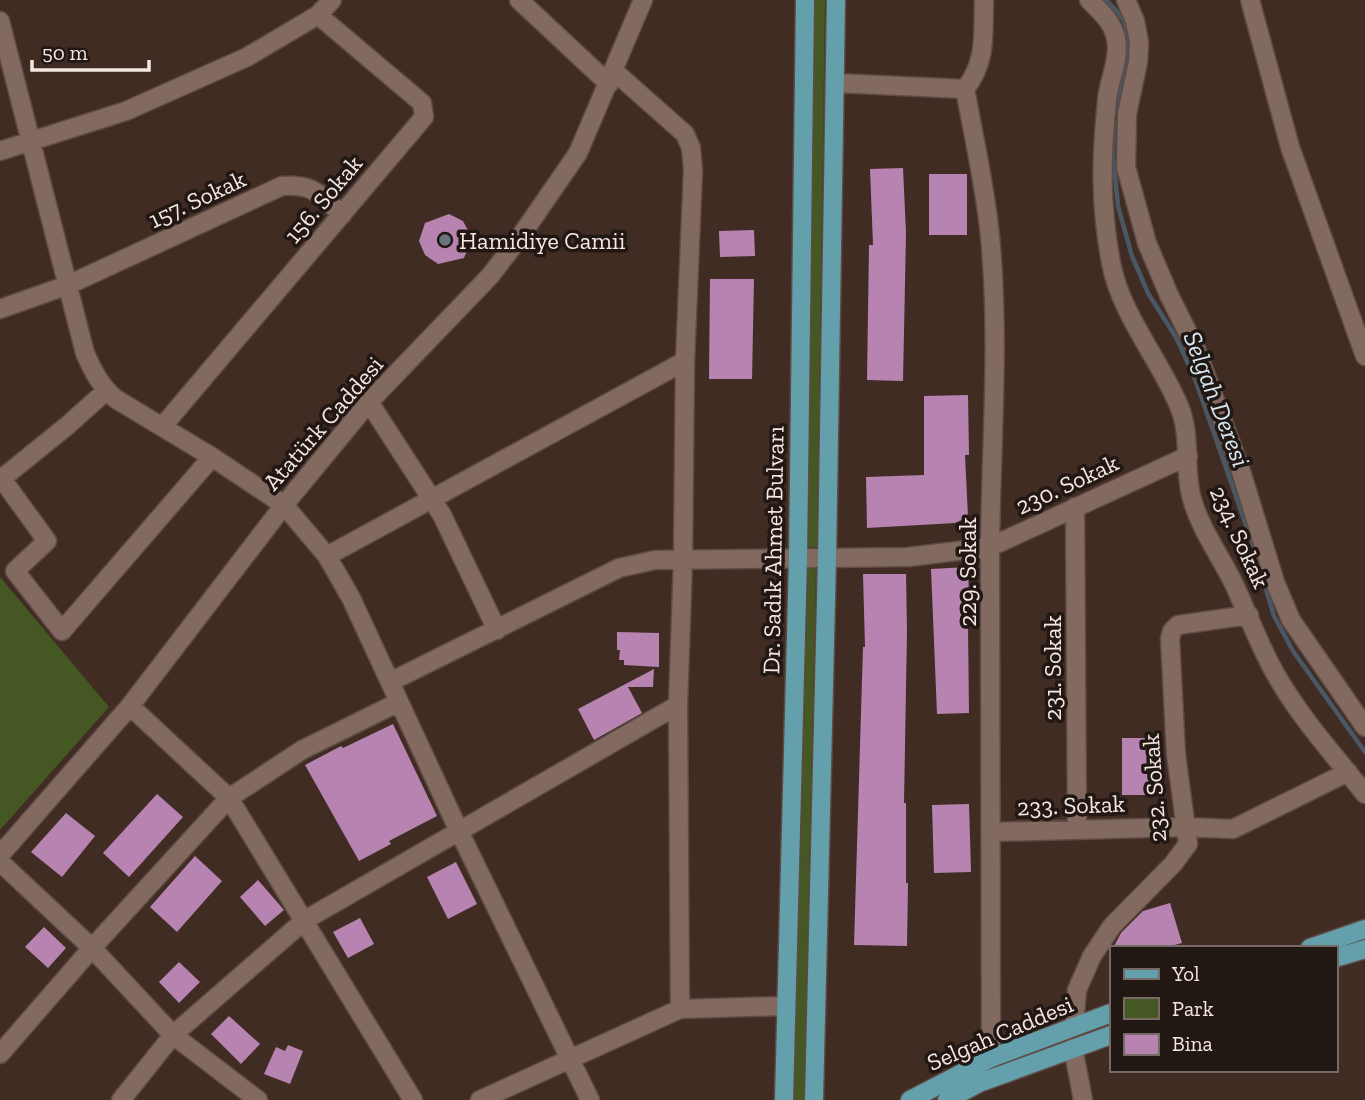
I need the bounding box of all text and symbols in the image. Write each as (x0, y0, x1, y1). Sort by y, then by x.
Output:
scale bar (32, 28, 149, 72)
text: 50 m (42, 40, 88, 65)
street label: 156. Sokak (278, 149, 369, 249)
street label: 157. Sokak (144, 164, 251, 234)
place label: Hamidiye Camii (459, 226, 626, 255)
marker: Hamidiye Camii (437, 232, 453, 248)
water label: Selgah Deresi (1176, 326, 1258, 472)
street label: Atatürk Caddesi (257, 350, 389, 496)
street label: Dr. Sadık Ahmet Bulvarı (756, 425, 790, 674)
street label: 230. Sokak (1011, 447, 1123, 520)
street label: 234. Sokak (1204, 481, 1276, 593)
street label: 229. Sokak (953, 517, 982, 627)
street label: 231. Sokak (1038, 615, 1067, 721)
street label: 232. Sokak (1136, 732, 1172, 843)
street label: 233. Sokak (1017, 789, 1126, 821)
legend (1110, 946, 1337, 1072)
text: Yol (1171, 961, 1200, 986)
street label: Selgah Caddesi (923, 989, 1078, 1077)
text: Park (1172, 996, 1214, 1021)
text: Bina (1172, 1031, 1213, 1056)

